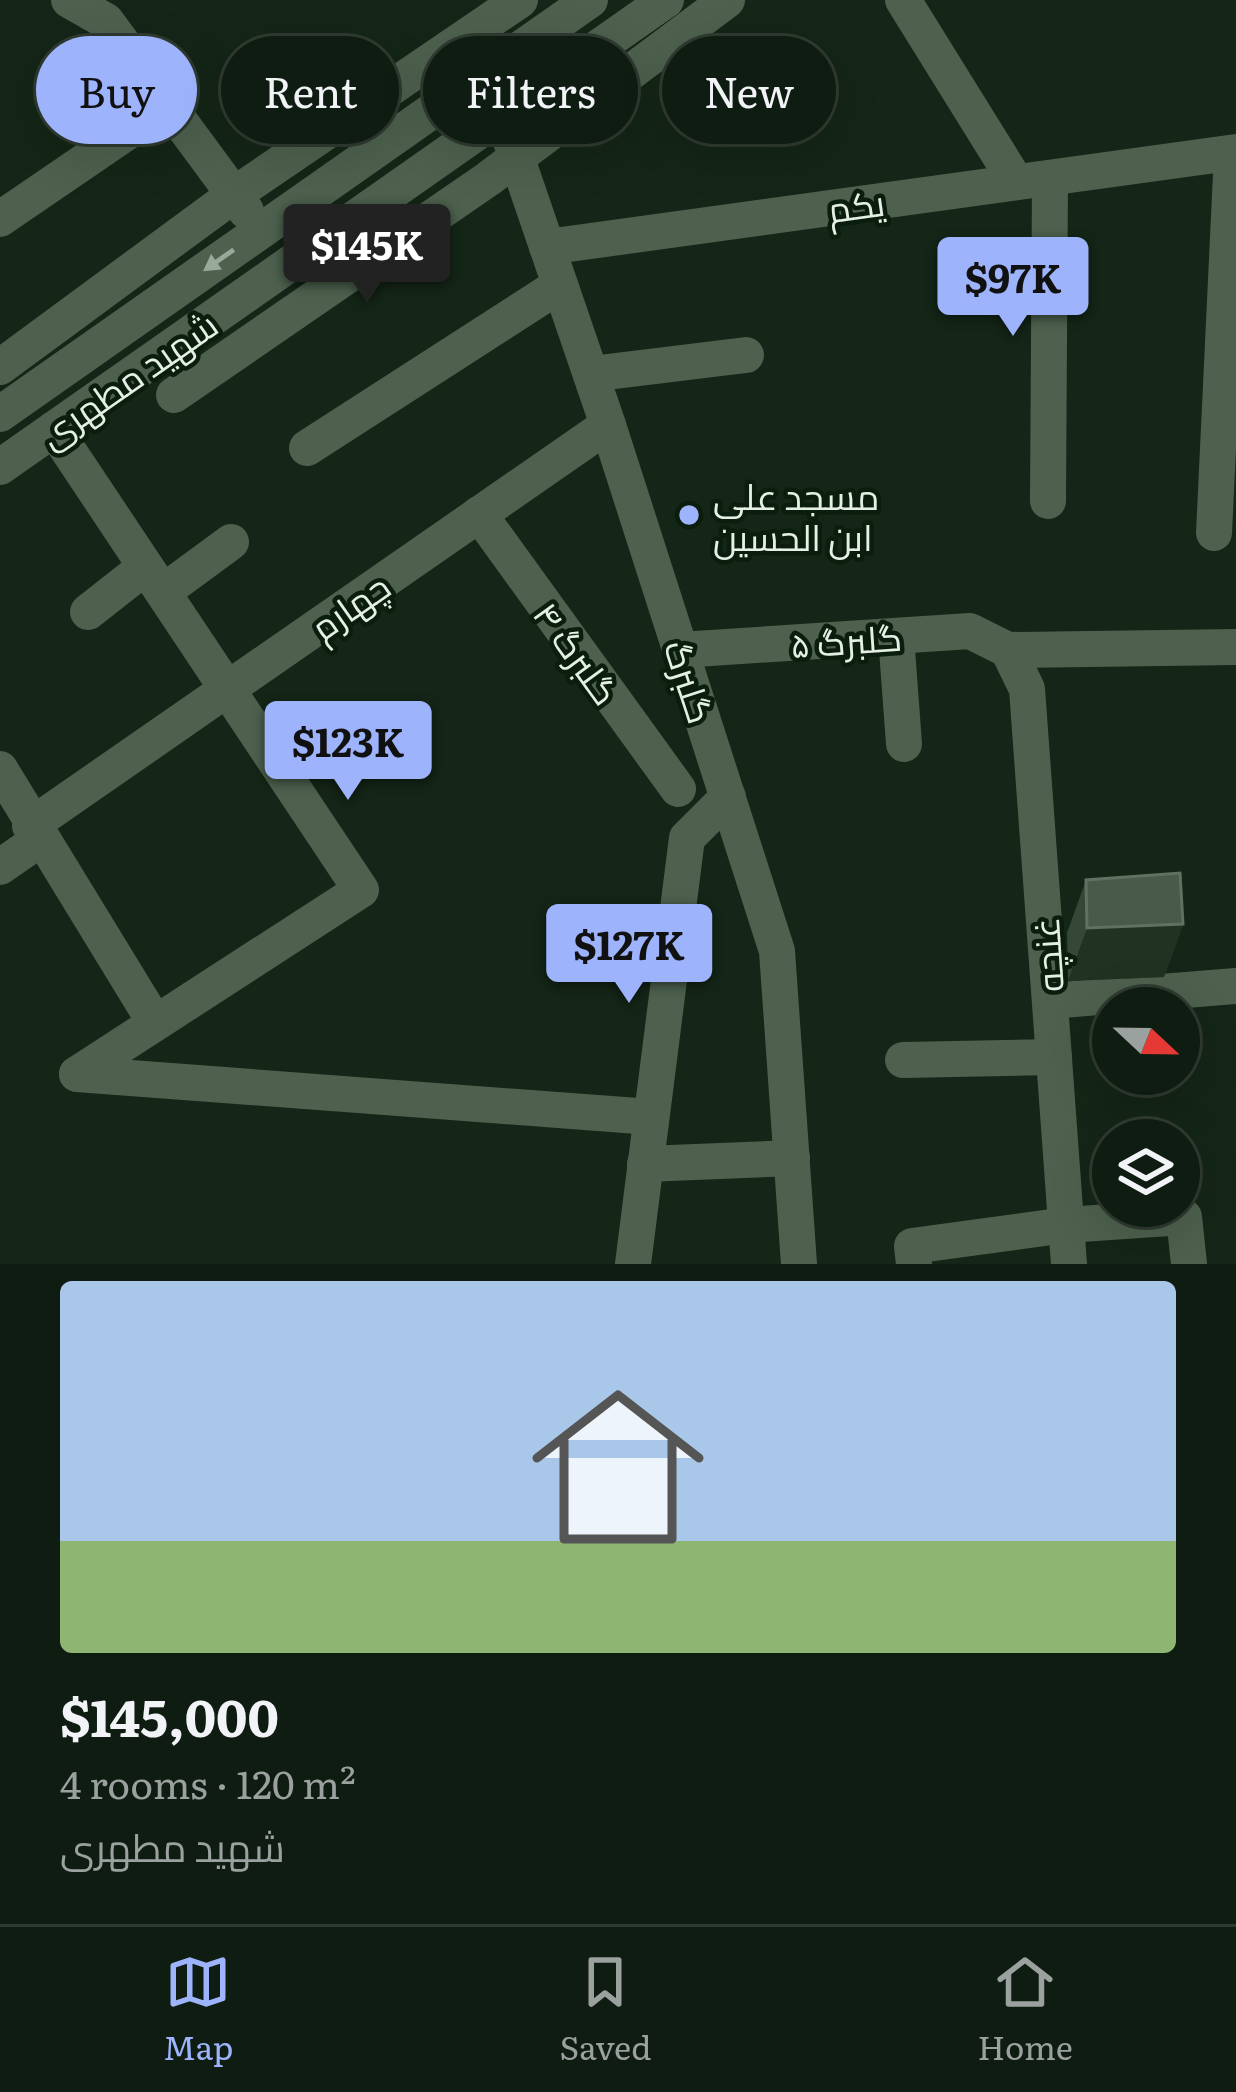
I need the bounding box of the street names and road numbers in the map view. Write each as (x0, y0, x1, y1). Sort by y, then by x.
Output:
street label: یکم (824, 174, 888, 235)
street label: شهید مطهری (27, 297, 227, 459)
street label: چهارم (298, 559, 400, 652)
street label: گلبرگ ۴ (522, 589, 634, 715)
street label: گلبرگ ۵ (788, 609, 904, 669)
street label: گلبرگ (653, 632, 729, 730)
street label: غنچه (1017, 916, 1075, 994)

